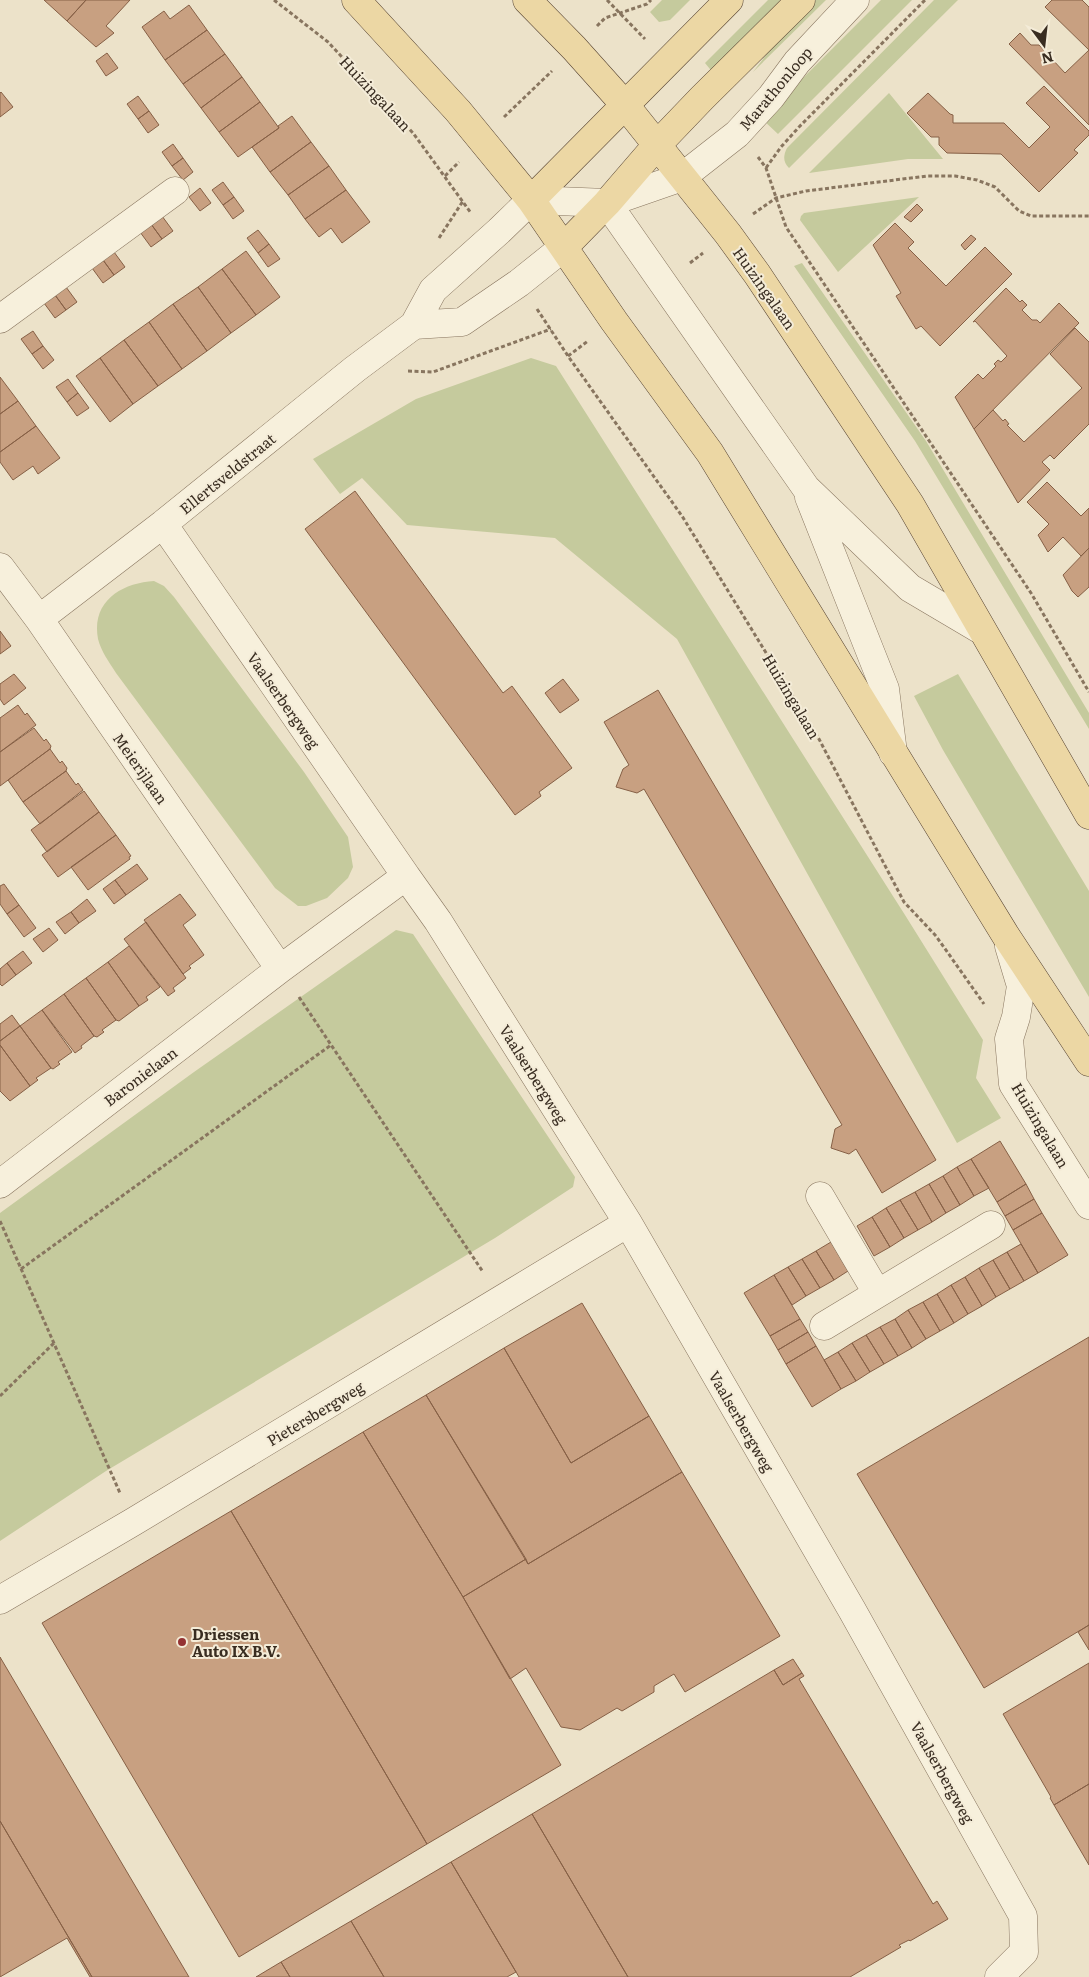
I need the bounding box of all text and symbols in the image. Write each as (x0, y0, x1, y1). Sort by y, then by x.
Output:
north arrow (1019, 20, 1069, 70)
street label: Marathonloop (733, 41, 817, 135)
text: N (1039, 47, 1056, 70)
street label: Huizingalaan (335, 50, 417, 136)
street label: Huizingalaan (728, 242, 802, 334)
street label: Ellertsveldstraat (174, 427, 280, 519)
street label: Vaalserbergweg (242, 647, 326, 754)
street label: Huizingalaan (757, 649, 827, 743)
street label: Meierijlaan (108, 728, 174, 808)
street label: Vaalserbergweg (494, 1020, 574, 1129)
street label: Baronielaan (98, 1041, 182, 1111)
street label: Huizingalaan (1006, 1078, 1076, 1172)
street label: Vaalserbergweg (704, 1366, 781, 1476)
street label: Pietersbergweg (262, 1375, 369, 1451)
place label: Driessen Auto IX B.V. (192, 1622, 281, 1662)
marker: Driessen Auto IX B.V. (176, 1636, 188, 1648)
street label: Vaalserbergweg (905, 1717, 981, 1828)

